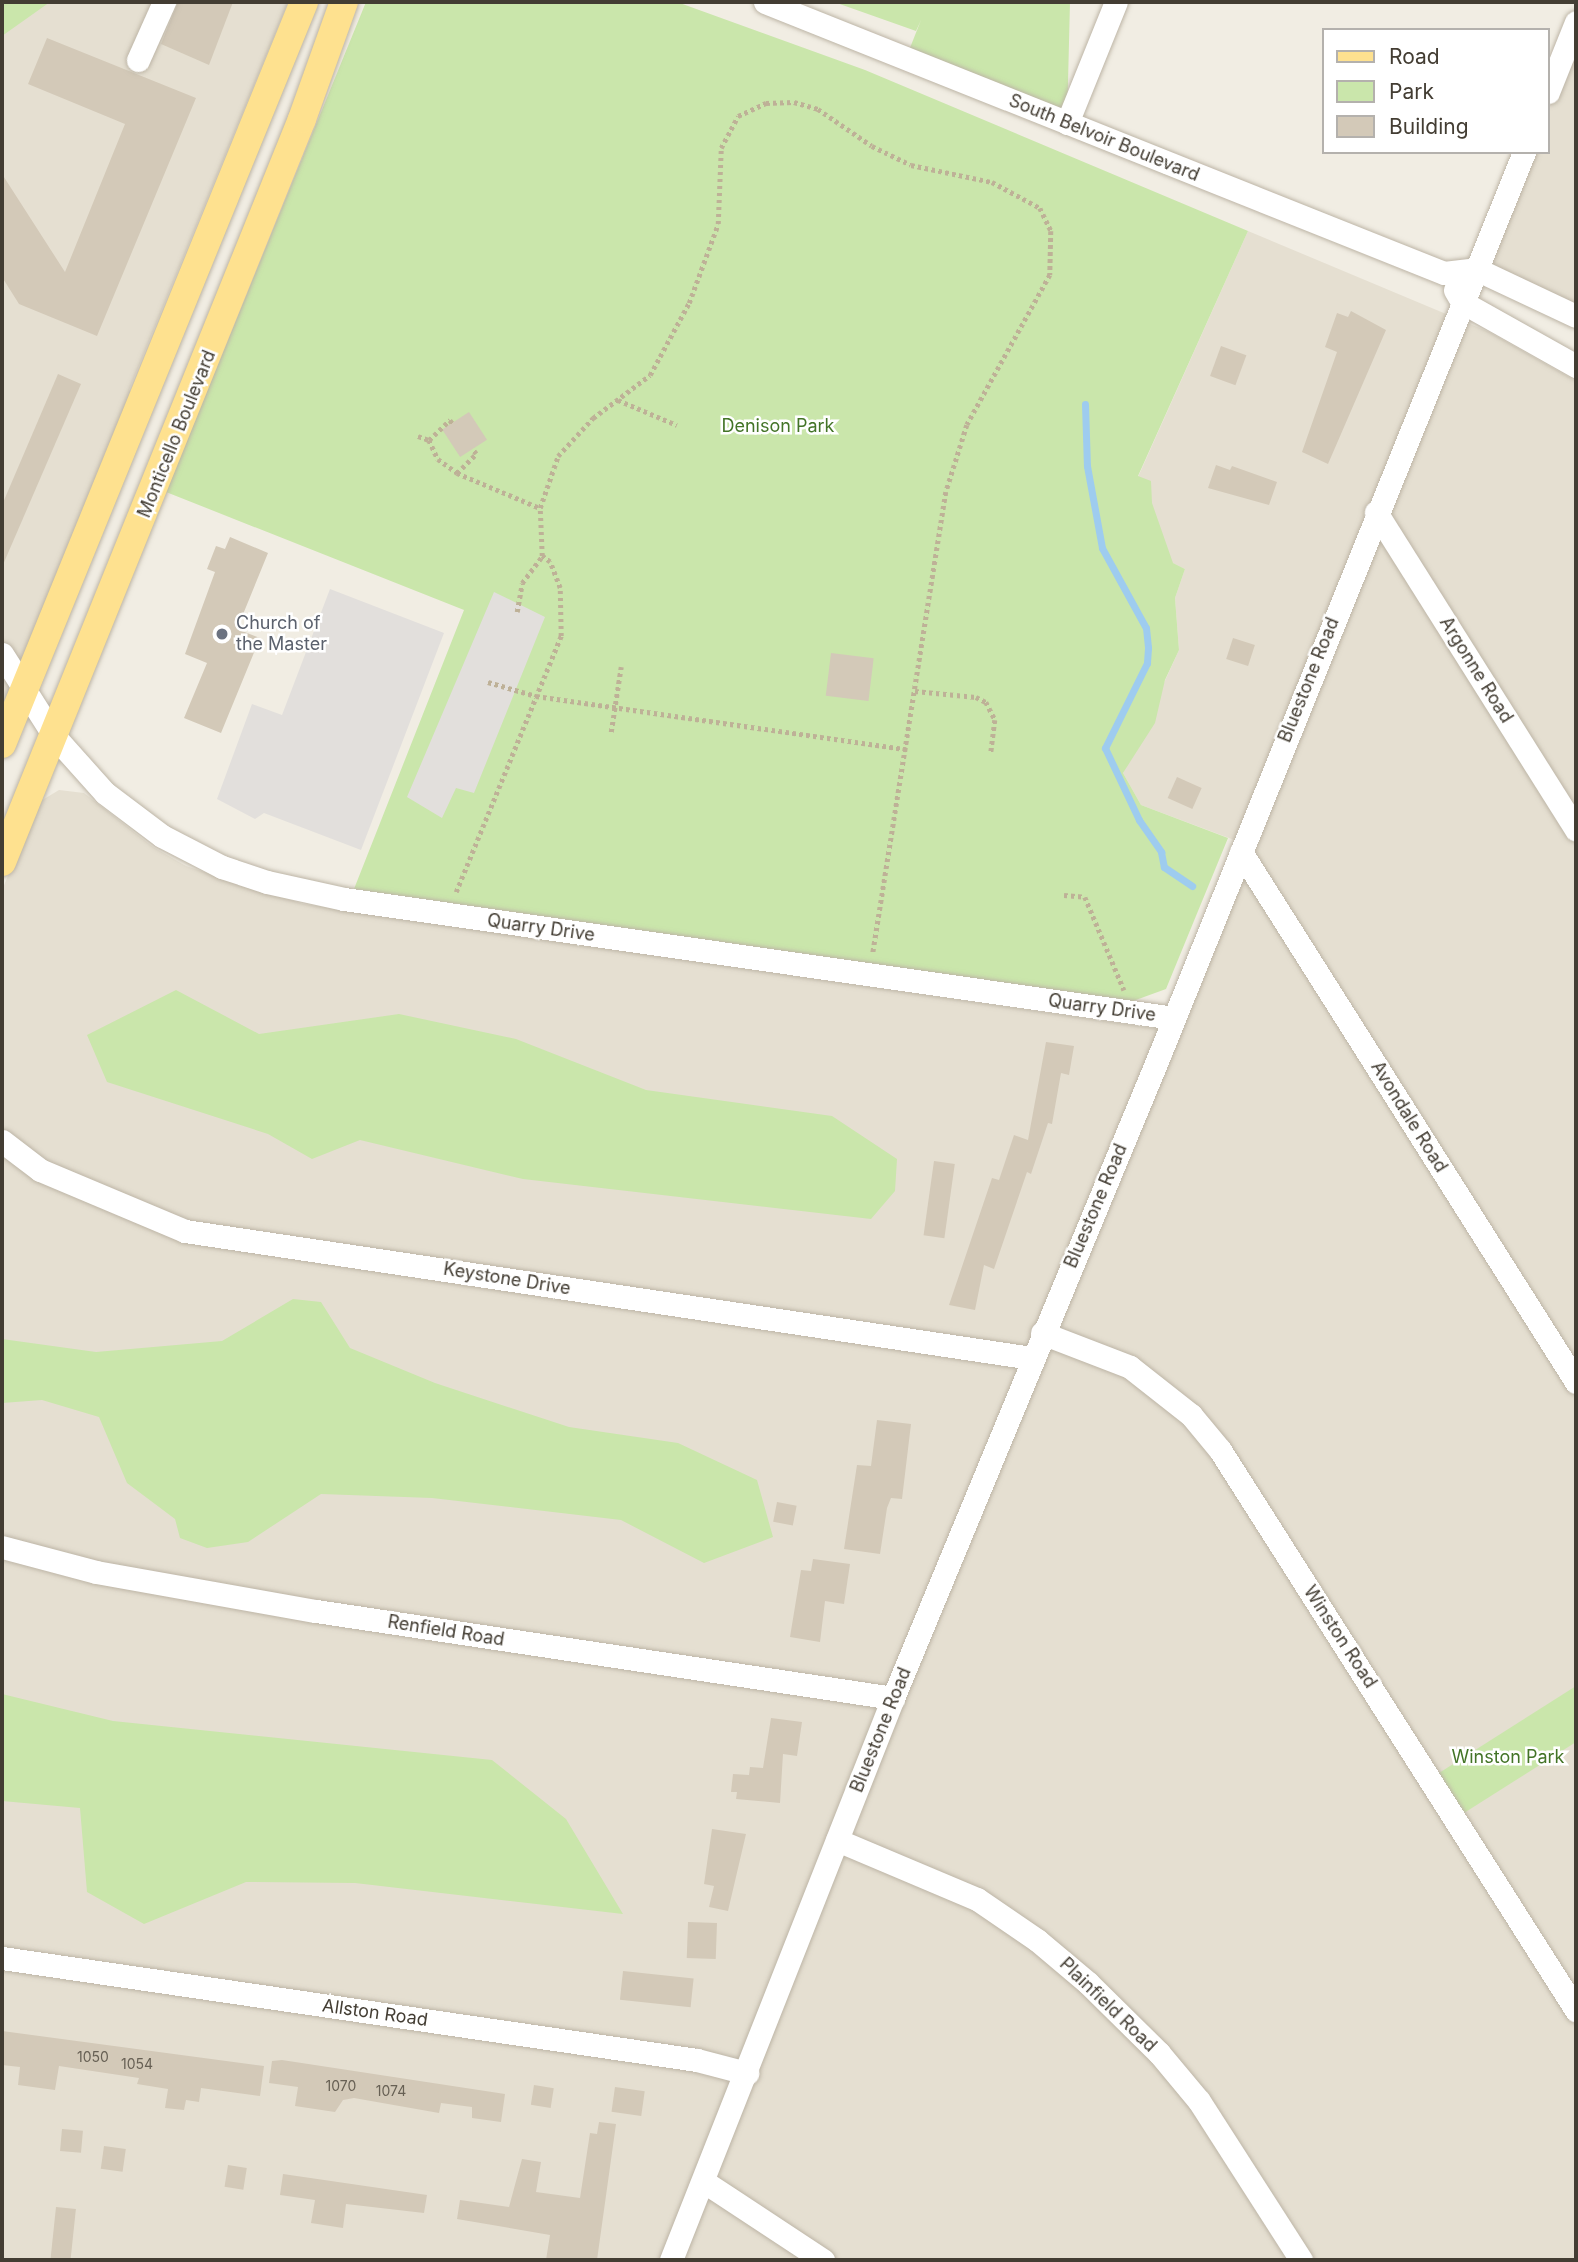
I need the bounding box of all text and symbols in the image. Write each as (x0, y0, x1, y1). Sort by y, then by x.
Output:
legend (1322, 28, 1550, 154)
text: Road (1389, 44, 1440, 69)
text: Park (1389, 79, 1434, 104)
street label: South Belvoir Boulevard (1006, 90, 1202, 186)
text: Building (1389, 114, 1469, 139)
street label: Monticello Boulevard (134, 347, 220, 521)
park label: Denison Park (721, 415, 835, 437)
place label: Church of the Master (236, 613, 327, 656)
street label: Argonne Road (1435, 613, 1517, 727)
street label: Bluestone Road (1274, 614, 1344, 746)
marker: Church of the Master (214, 626, 230, 642)
street label: Quarry Drive (486, 910, 596, 946)
street label: Quarry Drive (1047, 990, 1157, 1026)
street label: Avondale Road (1366, 1057, 1452, 1177)
street label: Bluestone Road (1060, 1141, 1132, 1271)
street label: Keystone Drive (442, 1258, 572, 1300)
street label: Winston Road (1299, 1582, 1381, 1692)
street label: Renfield Road (386, 1611, 506, 1651)
street label: Bluestone Road (846, 1664, 916, 1796)
park label: Winston Park (1452, 1746, 1564, 1768)
street label: Plainfield Road (1055, 1953, 1161, 2057)
street label: Allston Road (321, 1995, 429, 2031)
house number: 1050 (77, 2049, 109, 2065)
house number: 1054 (121, 2056, 153, 2072)
house number: 1070 (326, 2078, 356, 2094)
house number: 1074 (376, 2083, 406, 2099)

